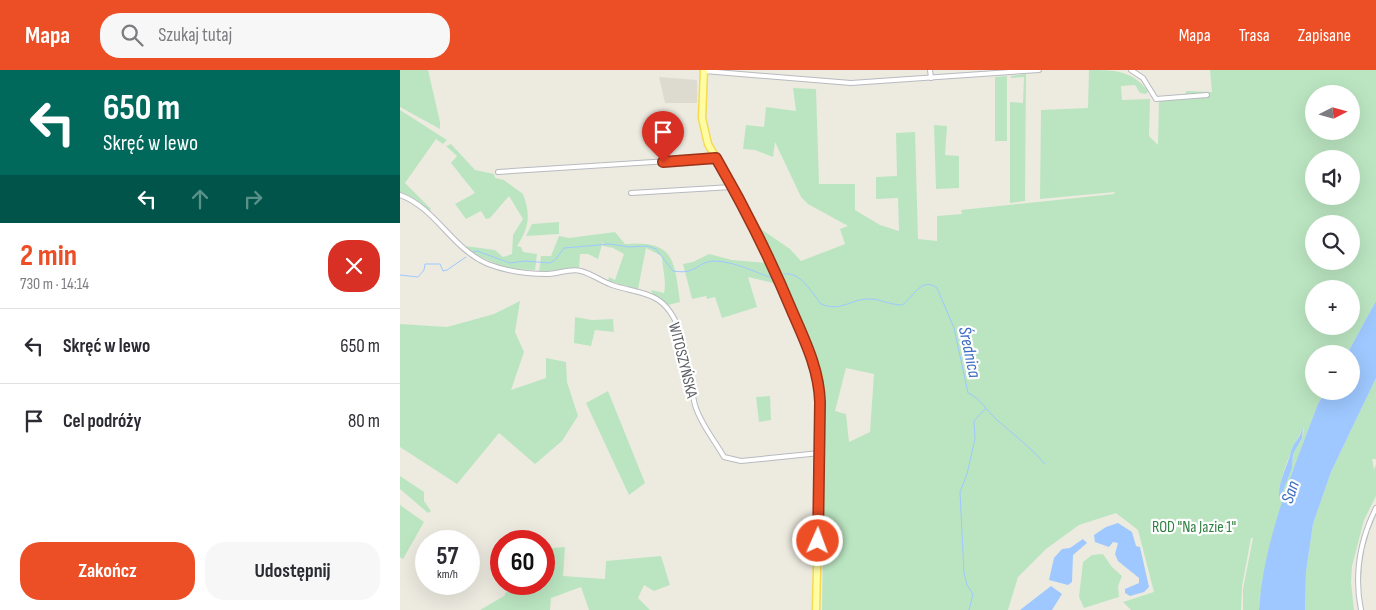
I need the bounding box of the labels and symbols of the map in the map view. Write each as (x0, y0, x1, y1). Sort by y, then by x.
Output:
north arrow (1305, 85, 1360, 140)
pin (642, 111, 684, 162)
street label: WITOSZYŃSKA (664, 321, 701, 400)
water label: Średnica (954, 325, 985, 380)
water label: San (1277, 478, 1304, 506)
position arrow (791, 514, 843, 566)
park label: ROD "Na Jazie 1" (1152, 518, 1236, 537)
speed limit sign: 60 (490, 530, 555, 595)

